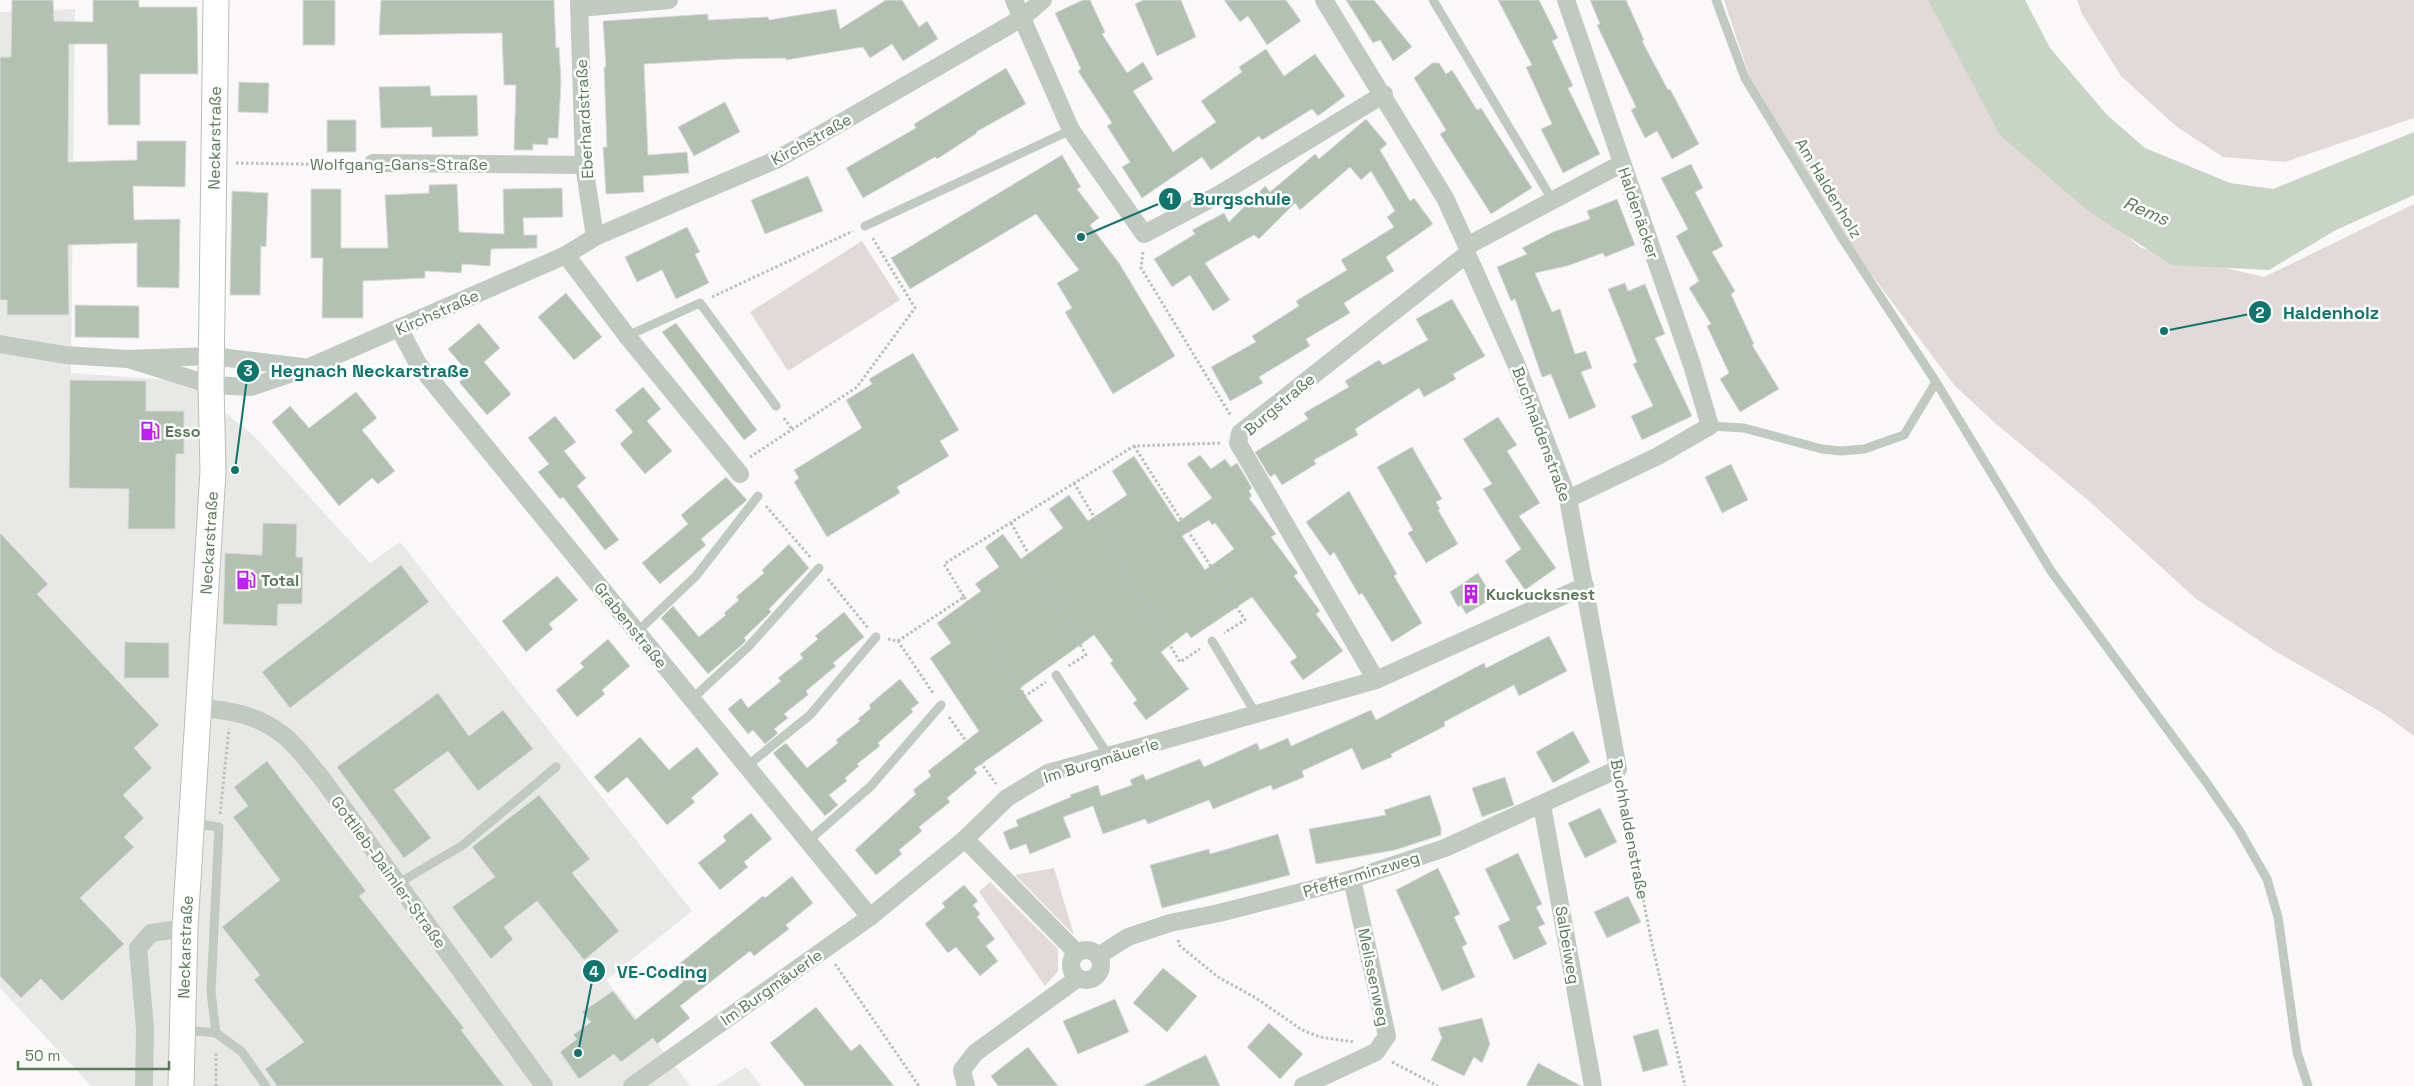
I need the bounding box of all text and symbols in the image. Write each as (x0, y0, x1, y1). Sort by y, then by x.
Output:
street label: Eberhardstraße (571, 59, 598, 179)
street label: Neckarstraße (204, 86, 226, 190)
street label: Kirchstraße (767, 109, 855, 170)
street label: Am Haldenholz (1790, 134, 1867, 242)
street label: Wolfgang-Gans-Straße (310, 154, 488, 175)
street label: Haldenäcker (1613, 165, 1664, 262)
callout: Burgschule (1157, 183, 1301, 216)
text: Burgschule (1193, 187, 1291, 210)
text: 1 (1167, 189, 1173, 208)
water label: Rems (2120, 191, 2173, 231)
street label: Kirchstraße (392, 285, 482, 340)
callout: Haldenholz (2248, 296, 2389, 329)
text: Haldenholz (2283, 301, 2379, 324)
text: 2 (2256, 303, 2265, 322)
callout: Hegnach Neckarstraße (235, 355, 479, 388)
text: Hegnach Neckarstraße (271, 359, 469, 382)
text: 3 (243, 361, 253, 380)
street label: Buchhaldenstraße (1507, 364, 1576, 505)
street label: Burgstraße (1239, 369, 1319, 440)
fuel station icon: Esso (139, 420, 161, 442)
place label: Esso (165, 421, 201, 442)
street label: Neckarstraße (195, 491, 223, 595)
fuel station icon: Total (235, 569, 257, 591)
place label: Total (261, 570, 299, 591)
street label: Grabenstraße (589, 578, 672, 673)
building icon: Kuckucksnest (1460, 583, 1482, 605)
place label: Kuckucksnest (1486, 584, 1595, 605)
street label: Im Burgmäuerle (1041, 733, 1161, 788)
street label: Buchhaldenstraße (1606, 757, 1653, 901)
street label: Gottlieb-Daimler-Straße (326, 792, 451, 953)
street label: Pfefferminzweg (1300, 847, 1422, 902)
street label: Neckarstraße (173, 895, 198, 999)
street label: Salbeiweg (1550, 904, 1585, 986)
street label: Melissenweg (1353, 926, 1394, 1028)
street label: Im Burgmäuerle (716, 945, 826, 1030)
callout: VE-Coding (582, 955, 717, 988)
text: VE-Coding (617, 960, 707, 983)
text: 4 (589, 962, 599, 981)
scale bar (18, 1038, 169, 1070)
text: 50 m (25, 1046, 60, 1065)

